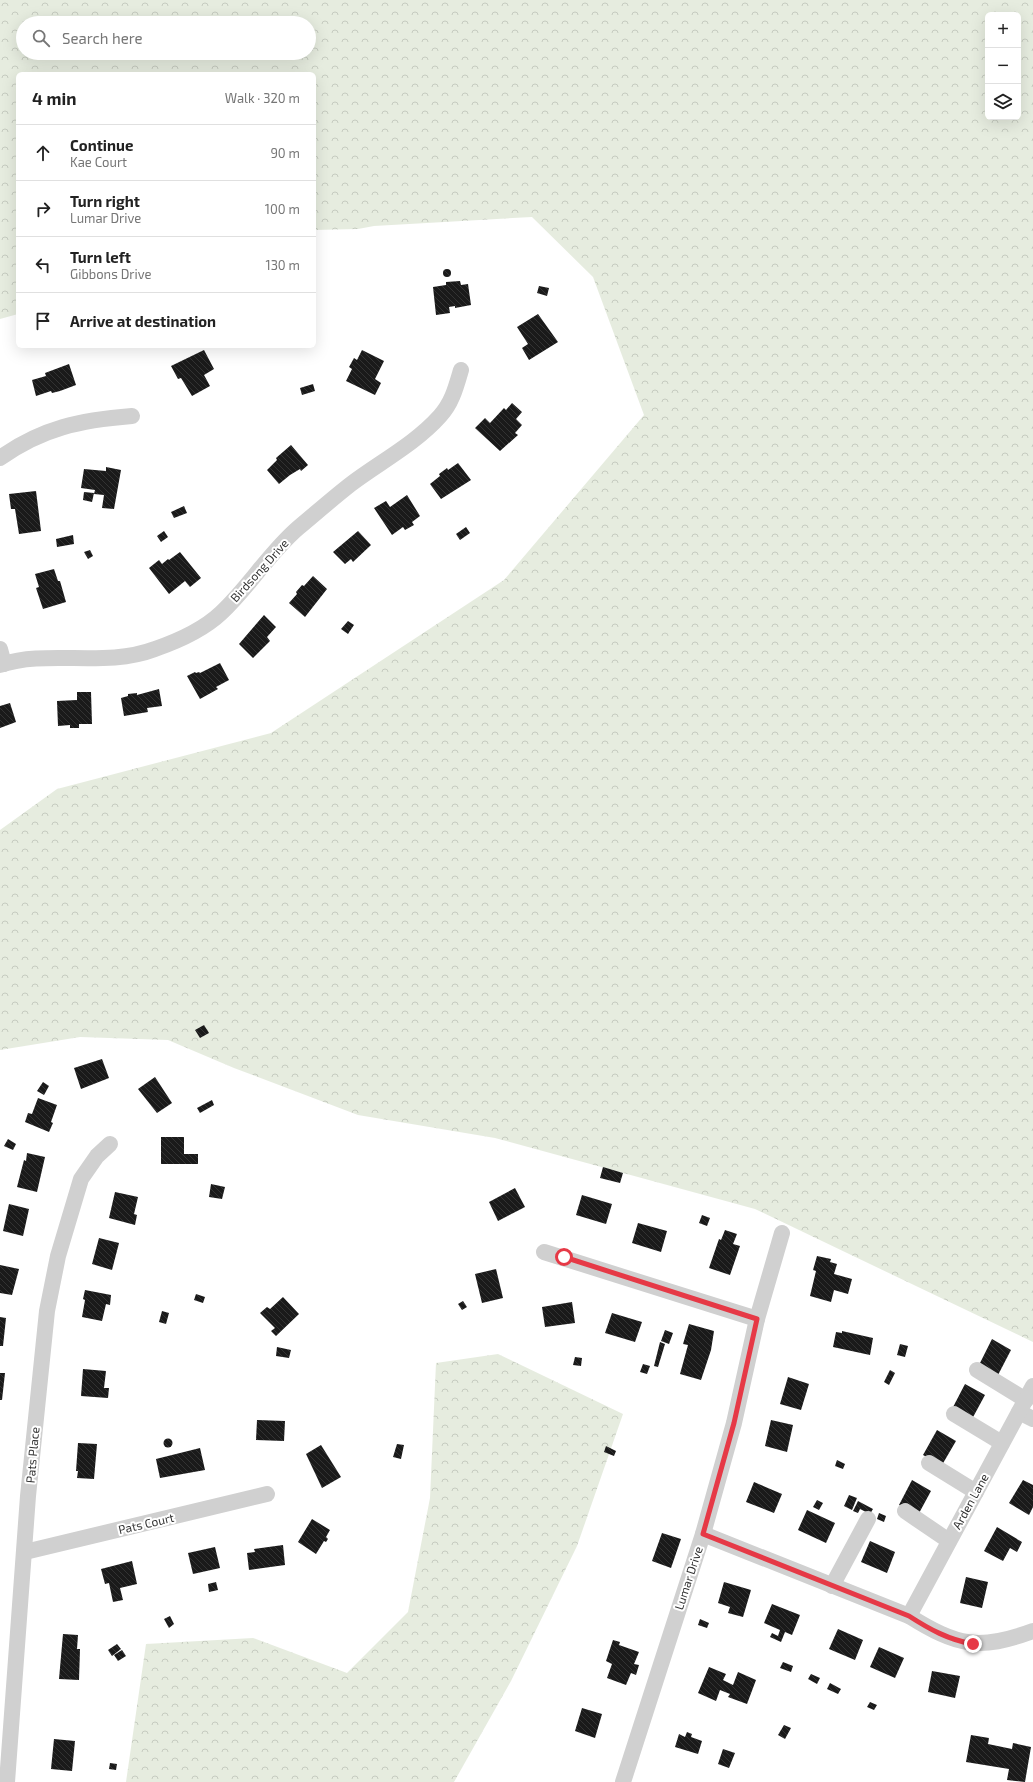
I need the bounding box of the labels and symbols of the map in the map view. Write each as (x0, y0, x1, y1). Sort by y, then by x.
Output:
street label: Birdsong Drive (227, 536, 291, 604)
route start (555, 1248, 573, 1266)
street label: Pats Place (23, 1426, 41, 1484)
street label: Arden Lane (949, 1471, 991, 1531)
street label: Pats Court (117, 1510, 176, 1536)
street label: Lumar Drive (671, 1545, 705, 1611)
route end (964, 1635, 982, 1653)

